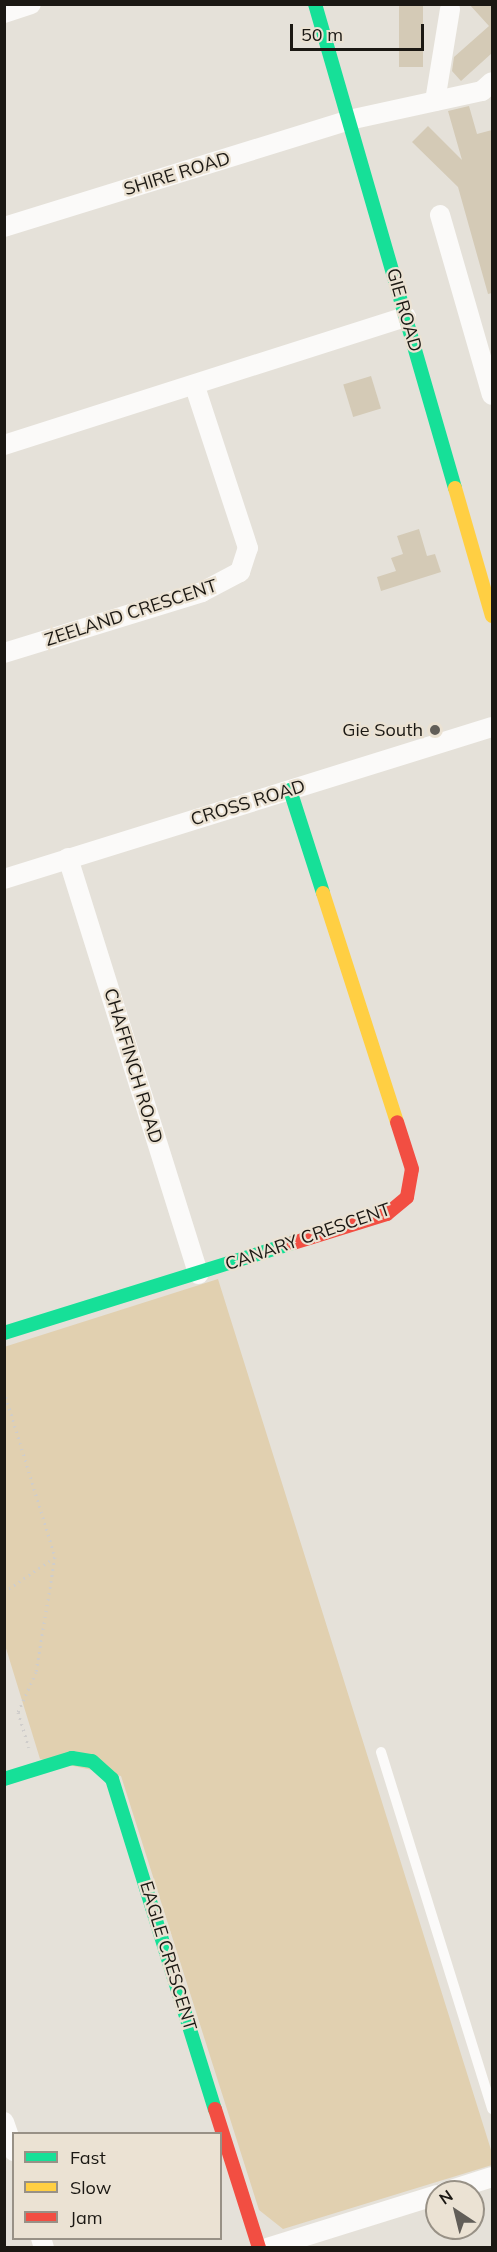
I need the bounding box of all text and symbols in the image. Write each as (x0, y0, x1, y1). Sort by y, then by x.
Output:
scale bar (293, 12, 426, 50)
text: 50 m (301, 23, 343, 46)
street label: SHIRE ROAD (121, 148, 233, 200)
street label: GIE ROAD (382, 266, 426, 354)
street label: ZEELAND CRESCENT (42, 575, 220, 651)
place label: Gie South (342, 719, 423, 741)
marker: Gie South (428, 723, 442, 737)
street label: CROSS ROAD (188, 775, 308, 831)
street label: CHAFFINCH ROAD (99, 986, 167, 1146)
street label: CANARY CRESCENT (222, 1199, 394, 1275)
street label: EAGLE CRESCENT (135, 1879, 201, 2033)
legend (12, 2132, 222, 2240)
text: Fast (70, 2146, 106, 2169)
text: Slow (70, 2176, 111, 2199)
north arrow (425, 2180, 485, 2240)
text: N (435, 2185, 457, 2209)
text: Jam (70, 2206, 103, 2229)

